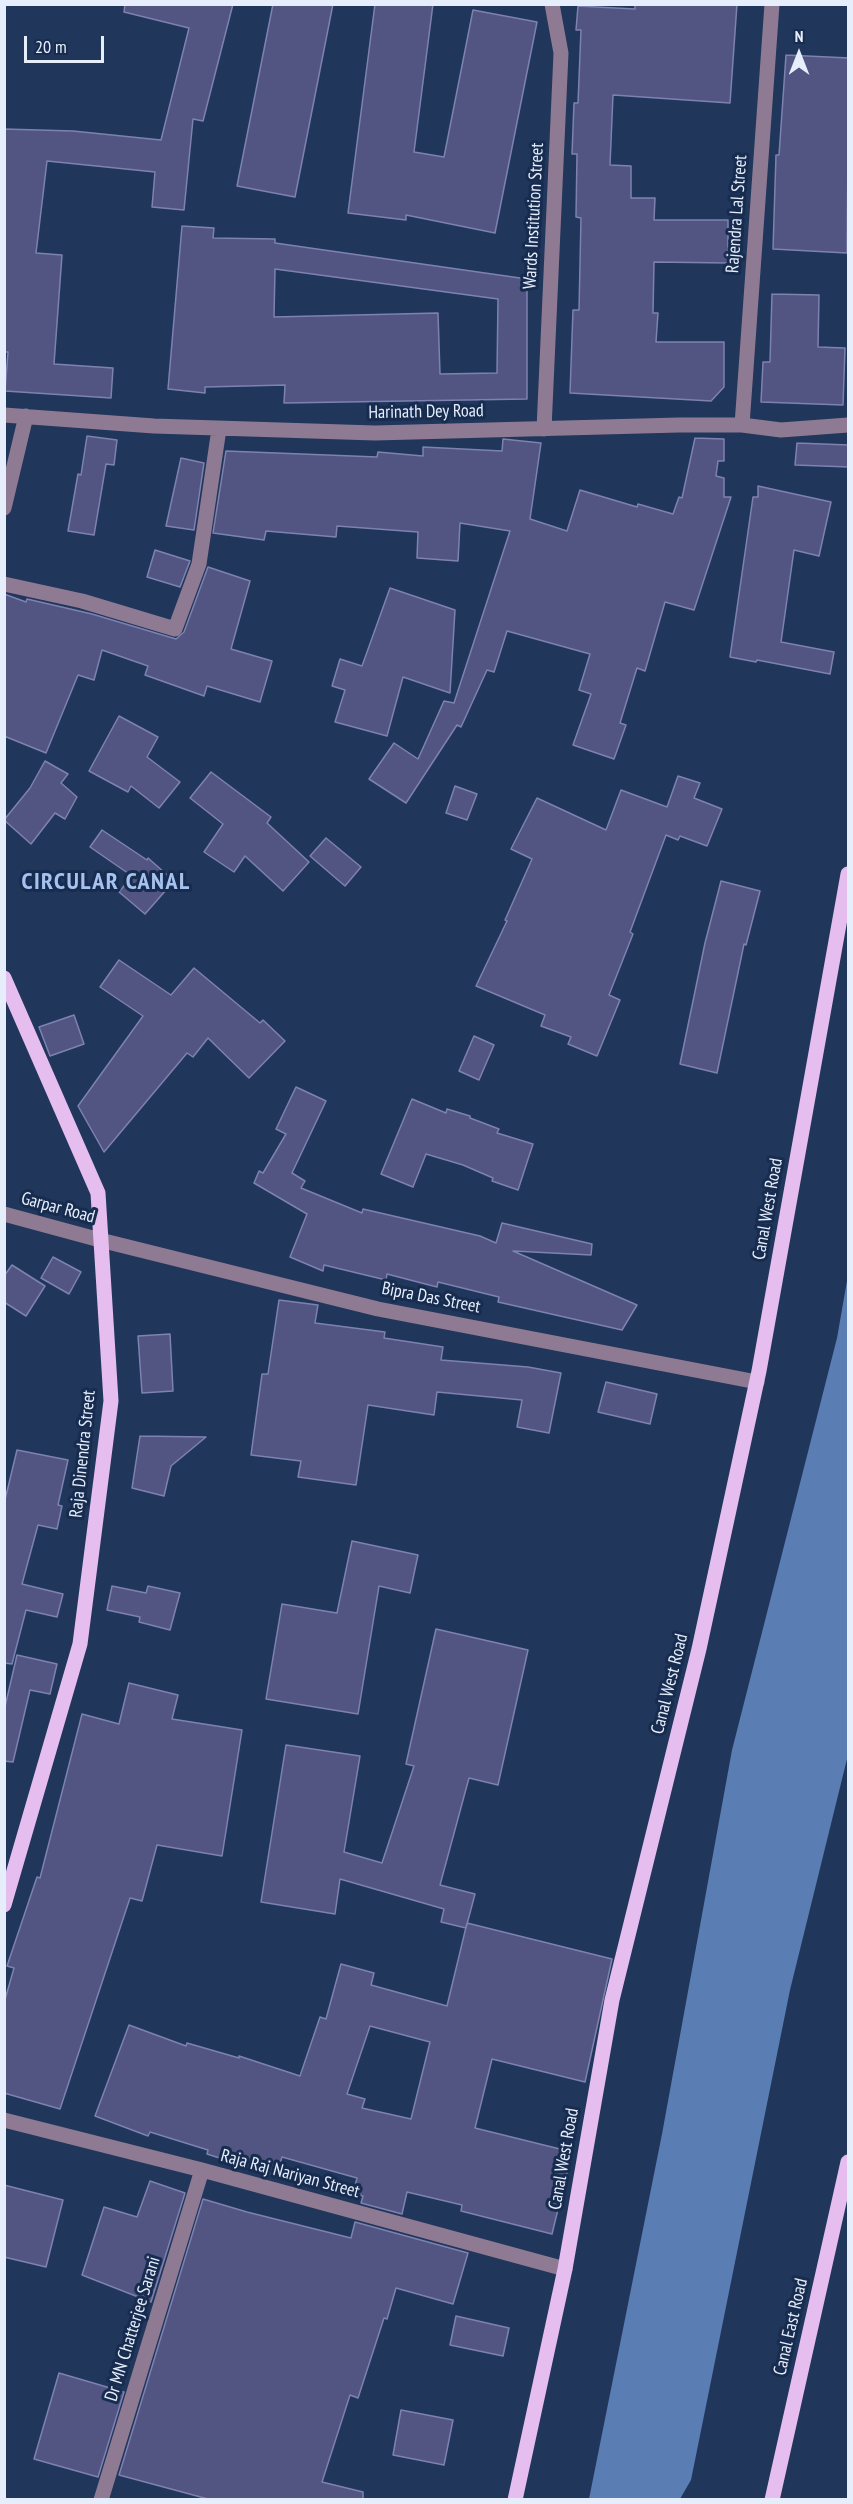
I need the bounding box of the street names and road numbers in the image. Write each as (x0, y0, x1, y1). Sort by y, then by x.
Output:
street label: Wards Institution Street (519, 142, 549, 290)
street label: Rajendra Lal Street (722, 154, 752, 274)
street label: Harinath Dey Road (368, 400, 484, 424)
street label: Canal West Road (748, 1157, 788, 1261)
street label: Garpar Road (19, 1188, 97, 1228)
street label: Bipra Das Street (380, 1278, 482, 1318)
street label: Raja Dinendra Street (66, 1389, 100, 1519)
street label: Canal West Road (647, 1632, 693, 1736)
street label: Canal West Road (544, 2107, 584, 2211)
street label: Raja Raj Nariyan Street (218, 2145, 362, 2203)
street label: Dr MN Chatterjee Sarani (101, 2254, 165, 2404)
street label: Canal East Road (769, 2276, 813, 2378)

